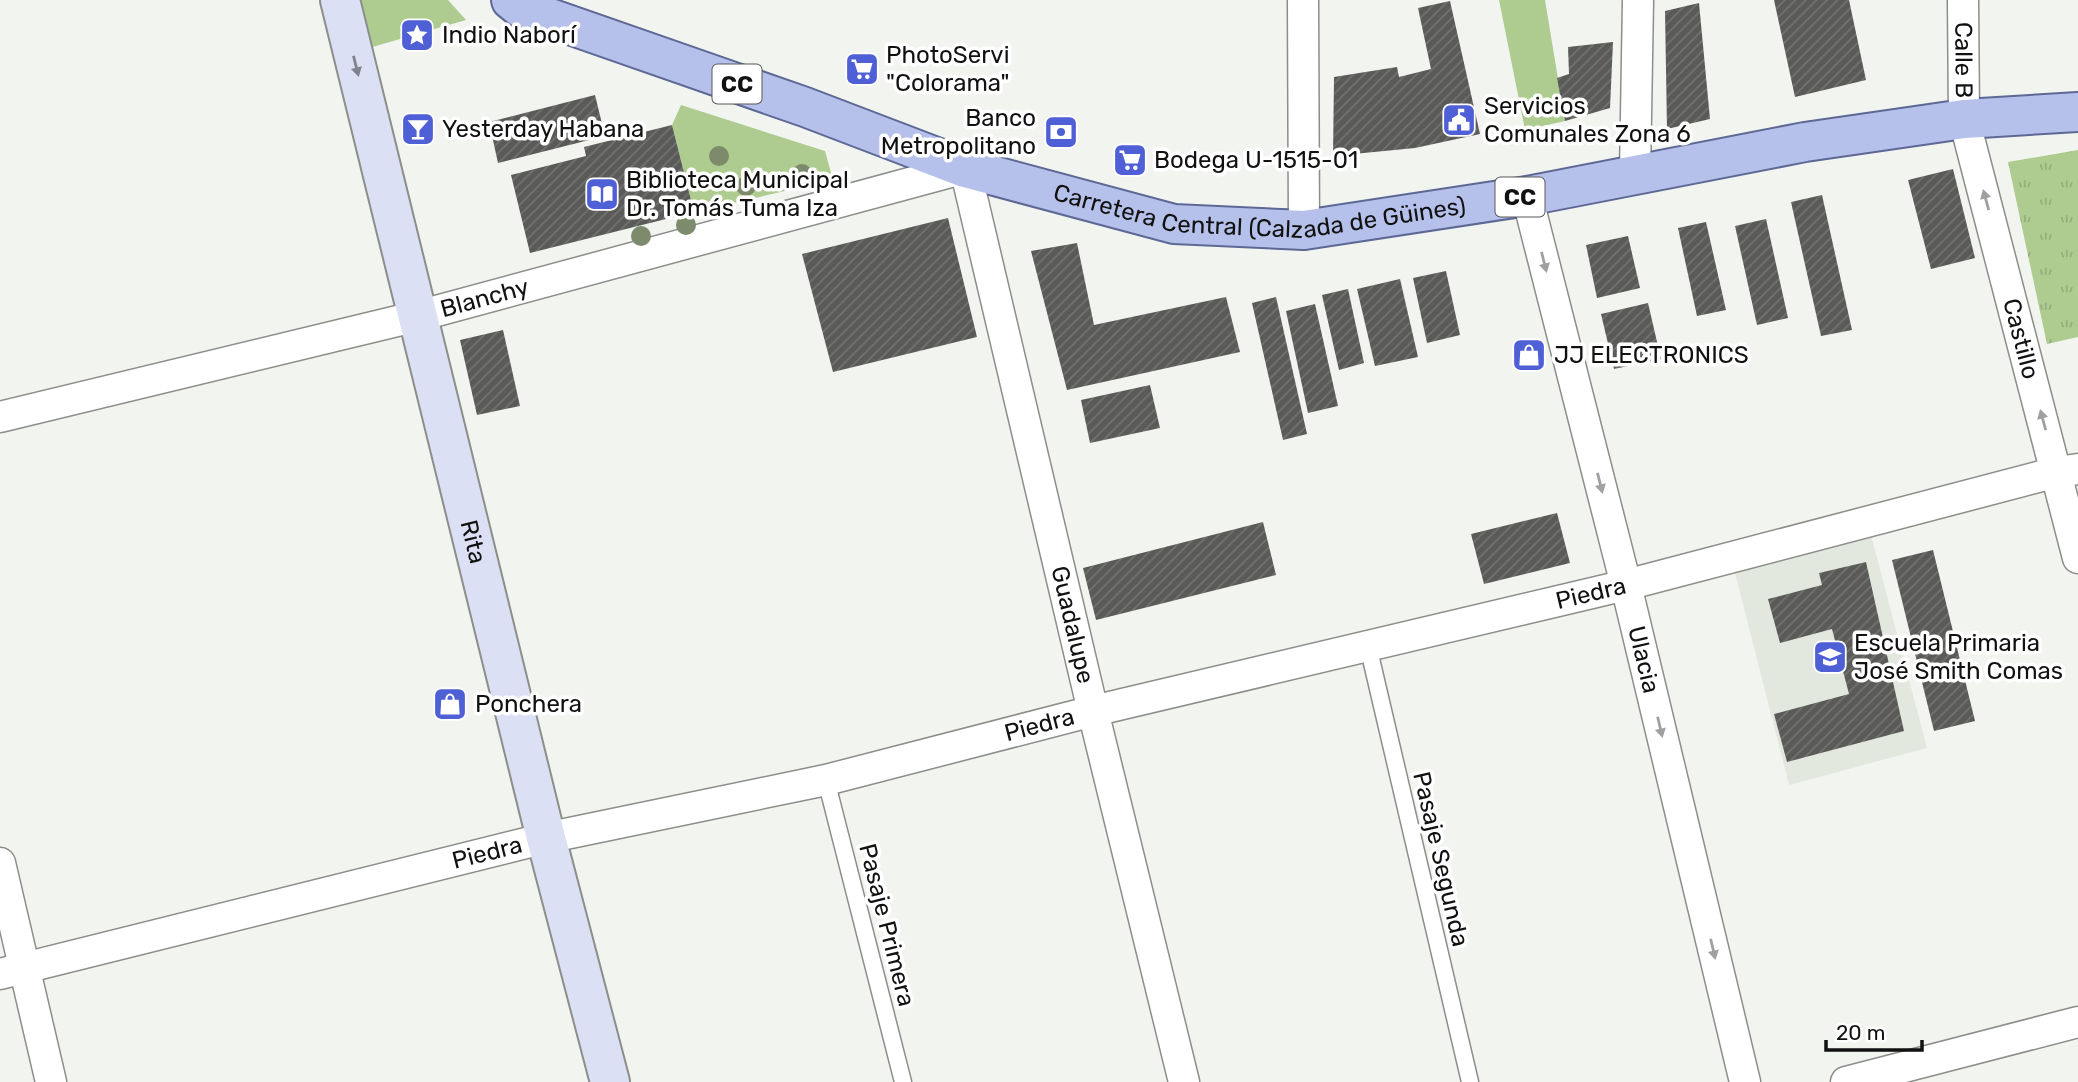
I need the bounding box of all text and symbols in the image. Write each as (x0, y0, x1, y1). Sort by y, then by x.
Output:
place icon: Indio Naborí (398, 16, 436, 54)
place label: Indio Naborí (442, 21, 577, 49)
street label: Calle B (1949, 22, 1978, 98)
place label: PhotoServi "Colorama" (886, 41, 1009, 97)
supermarket icon: PhotoServi "Colorama" (843, 50, 881, 88)
one-way arrow (351, 55, 362, 77)
road number: CC (712, 64, 762, 104)
place label: Servicios Comunales Zona 6 (1484, 92, 1691, 148)
public building icon: Servicios Comunales Zona 6 (1440, 101, 1478, 139)
place label: Banco Metropolitano (881, 104, 1036, 160)
bar icon: Yesterday Habana (399, 110, 437, 148)
bank icon: Banco Metropolitano (1042, 113, 1080, 151)
place label: Yesterday Habana (442, 115, 644, 143)
supermarket icon: Bodega U-1515-01 (1111, 141, 1149, 179)
place label: Bodega U-1515-01 (1154, 146, 1358, 174)
place label: Biblioteca Municipal Dr. Tomás Tuma Iza (626, 166, 849, 222)
library icon: Biblioteca Municipal Dr. Tomás Tuma Iza (583, 175, 621, 213)
street label: Carretera Central (Calzada de Güines) (1051, 178, 1468, 244)
road number: CC (1496, 178, 1544, 216)
one-way arrow (1980, 189, 1991, 211)
one-way arrow (1539, 251, 1550, 273)
street label: Blanchy (437, 273, 532, 323)
street label: Castillo (1997, 295, 2045, 382)
shop icon: JJ ELECTRONICS (1510, 336, 1548, 374)
place label: JJ ELECTRONICS (1554, 341, 1749, 369)
one-way arrow (2037, 409, 2048, 431)
one-way arrow (1595, 472, 1606, 494)
street label: Rita (454, 517, 492, 567)
street label: Guadalupe (1045, 563, 1100, 686)
street label: Piedra (1553, 571, 1629, 615)
street label: Ulacia (1622, 623, 1665, 696)
place label: Escuela Primaria José Smith Comas (1854, 629, 2063, 685)
school or university icon: Escuela Primaria José Smith Comas (1811, 638, 1849, 676)
shop icon: Ponchera (431, 685, 469, 723)
place label: Ponchera (475, 690, 582, 718)
street label: Piedra (1001, 702, 1077, 747)
one-way arrow (1655, 716, 1666, 738)
street label: Pasaje Segunda (1407, 769, 1475, 949)
street label: Piedra (449, 830, 525, 875)
street label: Pasaje Primera (853, 841, 921, 1009)
one-way arrow (1708, 938, 1719, 960)
scale bar (1826, 1009, 1922, 1052)
text: 20 m (1836, 1020, 1885, 1045)

